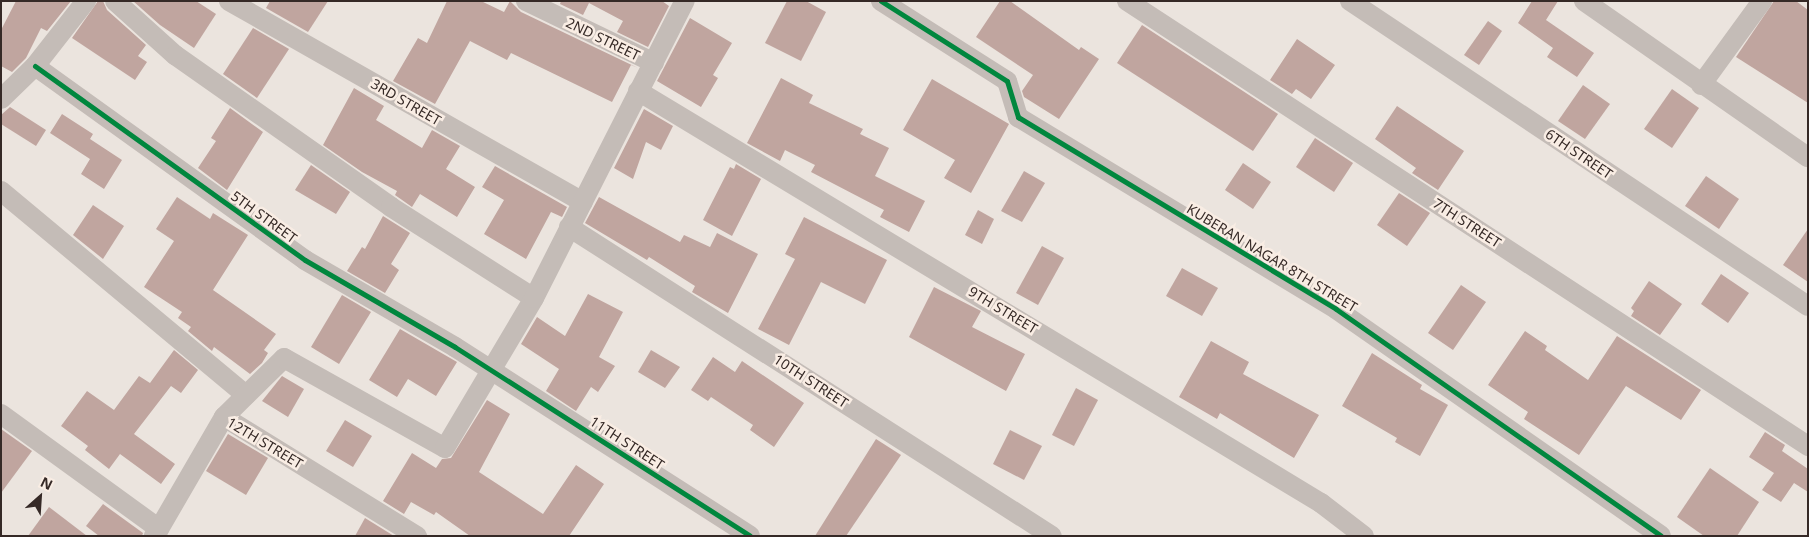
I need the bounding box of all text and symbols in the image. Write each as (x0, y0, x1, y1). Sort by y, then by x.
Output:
street label: 2ND STREET (563, 14, 643, 64)
street label: 3RD STREET (368, 75, 444, 129)
street label: 6TH STREET (1542, 125, 1616, 183)
street label: 5TH STREET (228, 187, 300, 247)
street label: 7TH STREET (1430, 195, 1504, 251)
street label: KUBERAN NAGAR 8TH STREET (1184, 200, 1360, 316)
street label: 9TH STREET (966, 283, 1040, 337)
street label: 10TH STREET (771, 351, 851, 411)
street label: 11TH STREET (587, 413, 667, 473)
street label: 12TH STREET (224, 414, 306, 472)
north arrow (15, 472, 65, 522)
text: N (38, 472, 56, 494)

